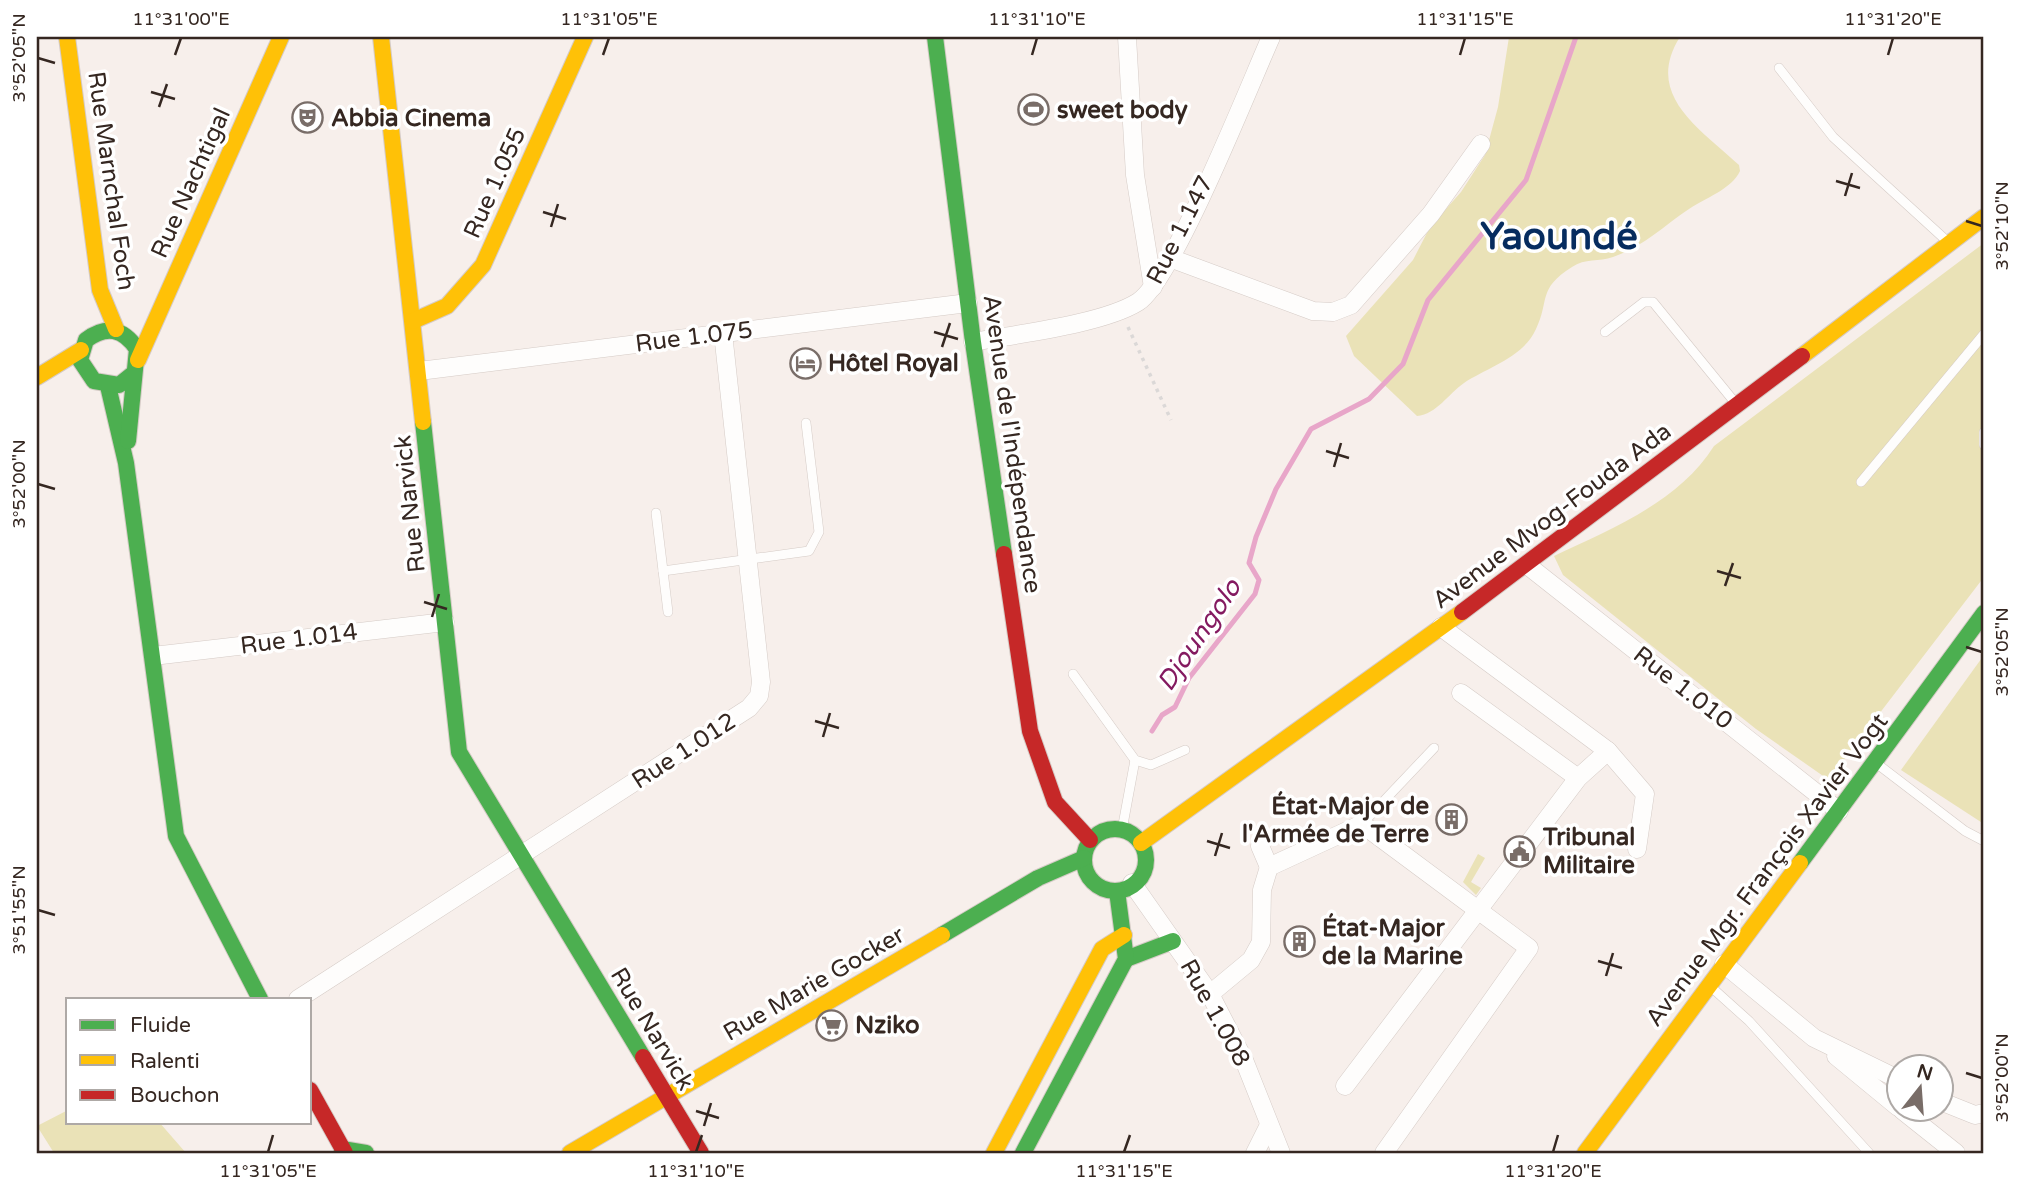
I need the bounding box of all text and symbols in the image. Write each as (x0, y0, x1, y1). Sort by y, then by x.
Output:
text: 11°31'00"E (132, 8, 230, 30)
text: 11°31'05"E (560, 8, 658, 30)
text: 11°31'10"E (988, 8, 1086, 30)
text: 11°31'15"E (1416, 8, 1514, 30)
text: 11°31'20"E (1844, 8, 1942, 30)
text: 3°52'05"N (8, 13, 30, 103)
street label: Rue Marnchal Foch (81, 70, 141, 292)
sports icon: sweet body (1017, 93, 1051, 127)
place label: sweet body (1057, 96, 1188, 125)
theatre icon: Abbia Cinema (291, 101, 325, 135)
street label: Rue Nachtigal (145, 103, 237, 263)
place label: Abbia Cinema (331, 104, 491, 133)
street label: Rue 1.055 (458, 123, 532, 243)
street label: Rue 1.147 (1140, 171, 1220, 289)
text: 3°52'10"N (1991, 181, 2013, 271)
district label: Yaoundé (1480, 214, 1638, 260)
street label: Avenue de l'Indépendance (977, 293, 1047, 595)
street label: Rue 1.075 (634, 315, 754, 359)
hotel icon: Hôtel Royal (788, 346, 822, 380)
place label: Hôtel Royal (828, 349, 959, 378)
street label: Avenue Mvog-Fouda Ada (1427, 417, 1677, 615)
street label: Rue Narvick (388, 434, 432, 574)
text: 3°52'00"N (8, 439, 30, 529)
water label: Djoungolo (1150, 572, 1248, 697)
text: 3°52'05"N (1991, 607, 2013, 697)
street label: Rue 1.014 (239, 617, 359, 661)
street label: Rue 1.010 (1628, 640, 1738, 736)
street label: Rue 1.012 (627, 707, 741, 795)
street label: Avenue Mgr. François Xavier Vogt (1640, 708, 1894, 1032)
place label: État-Major de l'Armée de Terre (1242, 791, 1429, 849)
building icon: État-Major de l'Armée de Terre (1435, 803, 1469, 837)
place label: Tribunal Militaire (1542, 823, 1635, 880)
public building icon: Tribunal Militaire (1503, 834, 1537, 868)
text: 3°51'55"N (8, 865, 30, 955)
place label: État-Major de la Marine (1322, 913, 1463, 971)
street label: Rue Marie Gocker (718, 920, 910, 1048)
building icon: État-Major de la Marine (1282, 925, 1316, 959)
street label: Rue 1.008 (1174, 954, 1256, 1072)
street label: Rue Narvick (604, 962, 700, 1096)
legend (66, 998, 312, 1124)
supermarket icon: Nziko (815, 1008, 849, 1042)
place label: Nziko (855, 1011, 920, 1040)
text: Fluide (130, 1013, 191, 1038)
text: 3°52'00"N (1991, 1033, 2013, 1123)
text: Ralenti (130, 1049, 200, 1074)
north arrow (1884, 1054, 1954, 1124)
text: N (1914, 1060, 1935, 1085)
text: Bouchon (130, 1083, 220, 1108)
text: 11°31'05"E (219, 1160, 317, 1182)
text: 11°31'10"E (647, 1160, 745, 1182)
text: 11°31'15"E (1075, 1160, 1173, 1182)
text: 11°31'20"E (1504, 1160, 1602, 1182)

